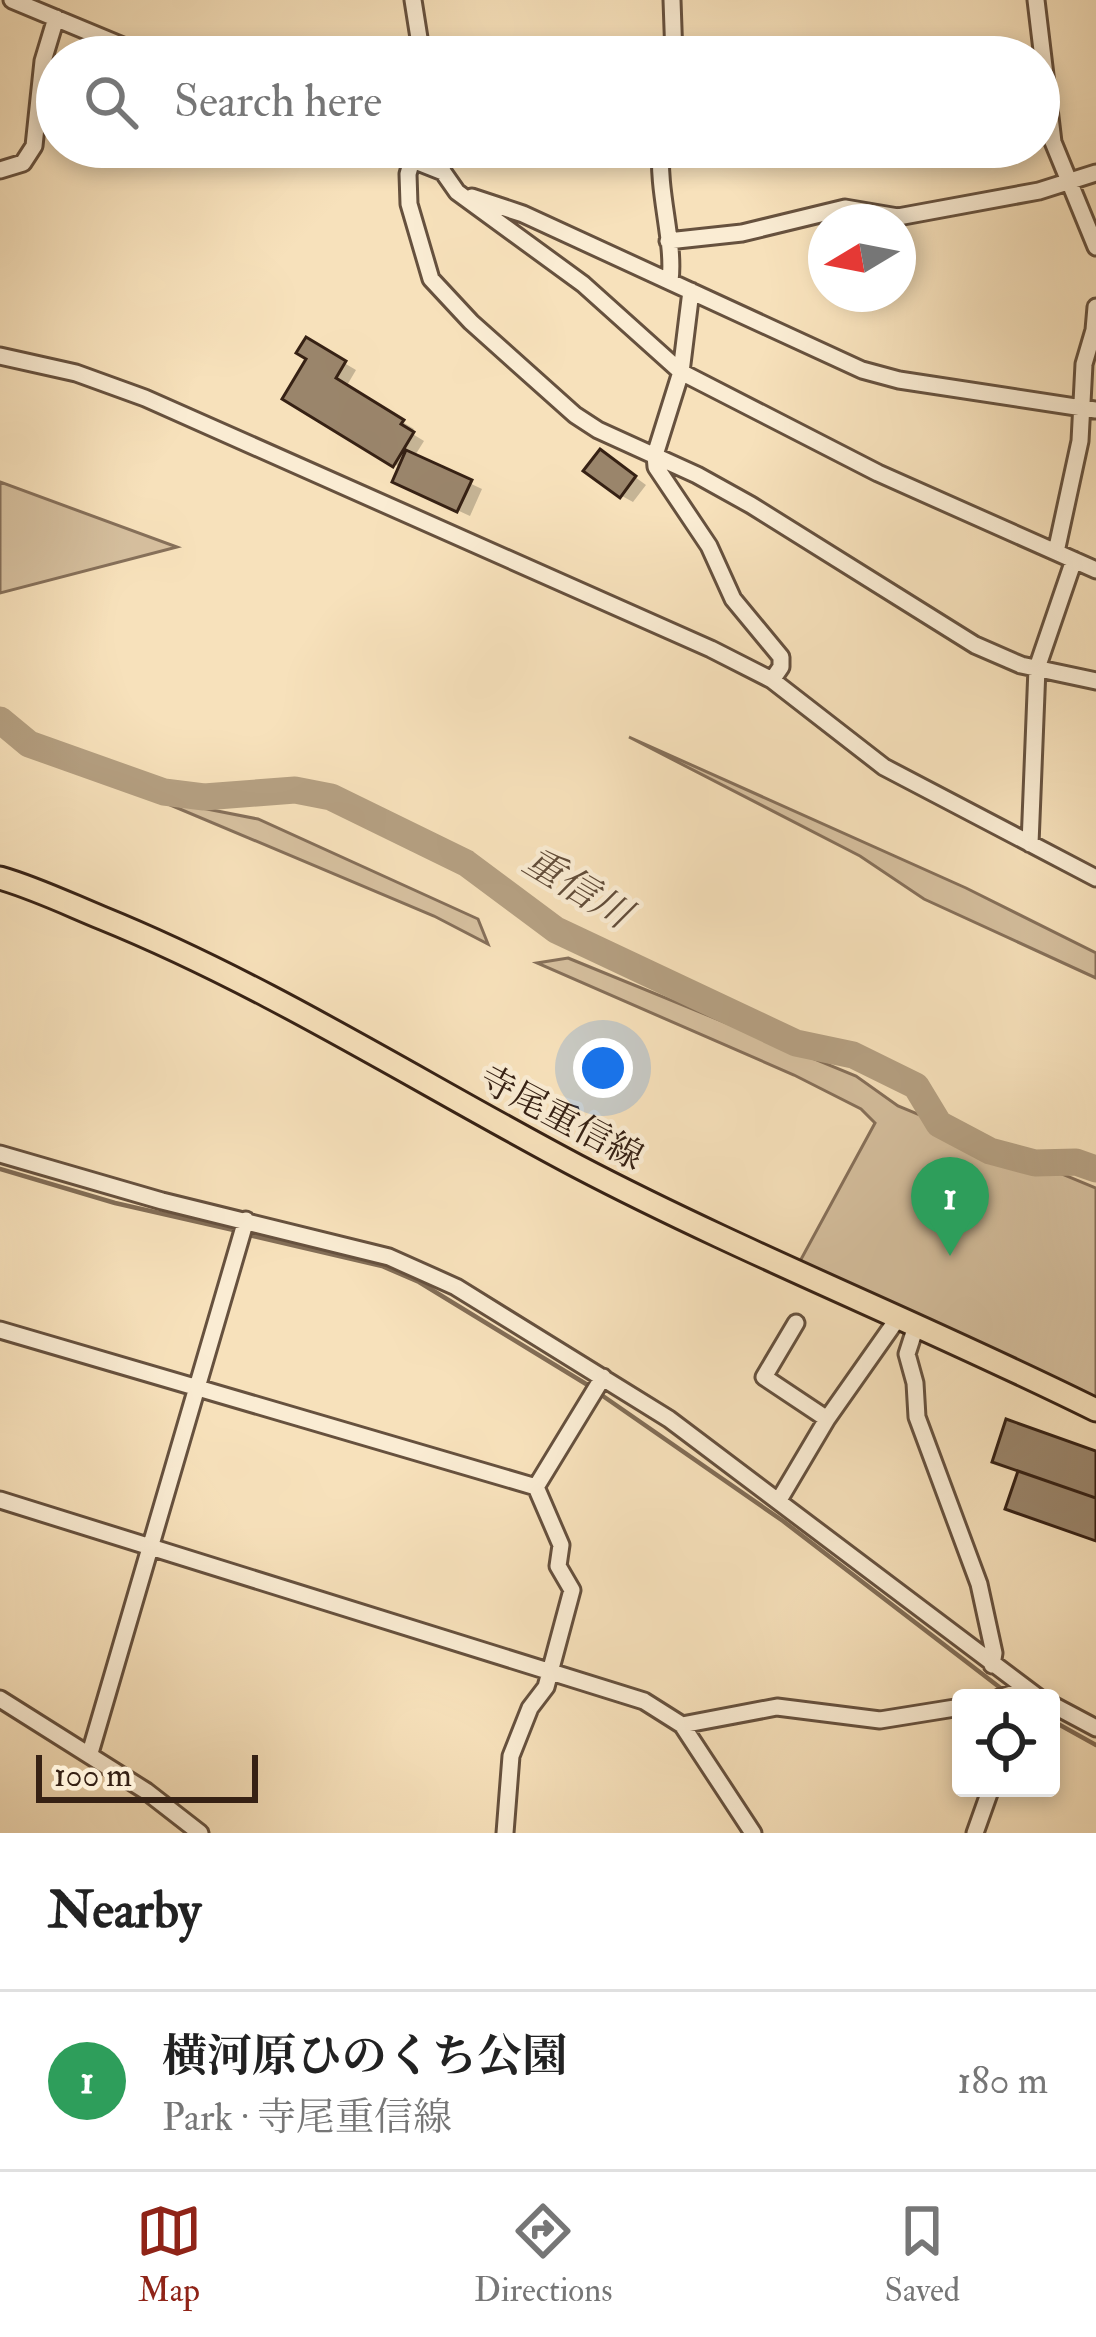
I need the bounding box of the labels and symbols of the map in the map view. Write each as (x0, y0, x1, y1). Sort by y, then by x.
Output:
north arrow (808, 204, 916, 312)
water label: 重信川 (514, 837, 643, 941)
your location (573, 1038, 633, 1098)
street label: 寺尾重信線 (471, 1056, 651, 1180)
pin: 1 (911, 1157, 989, 1256)
scale bar (36, 1749, 258, 1802)

